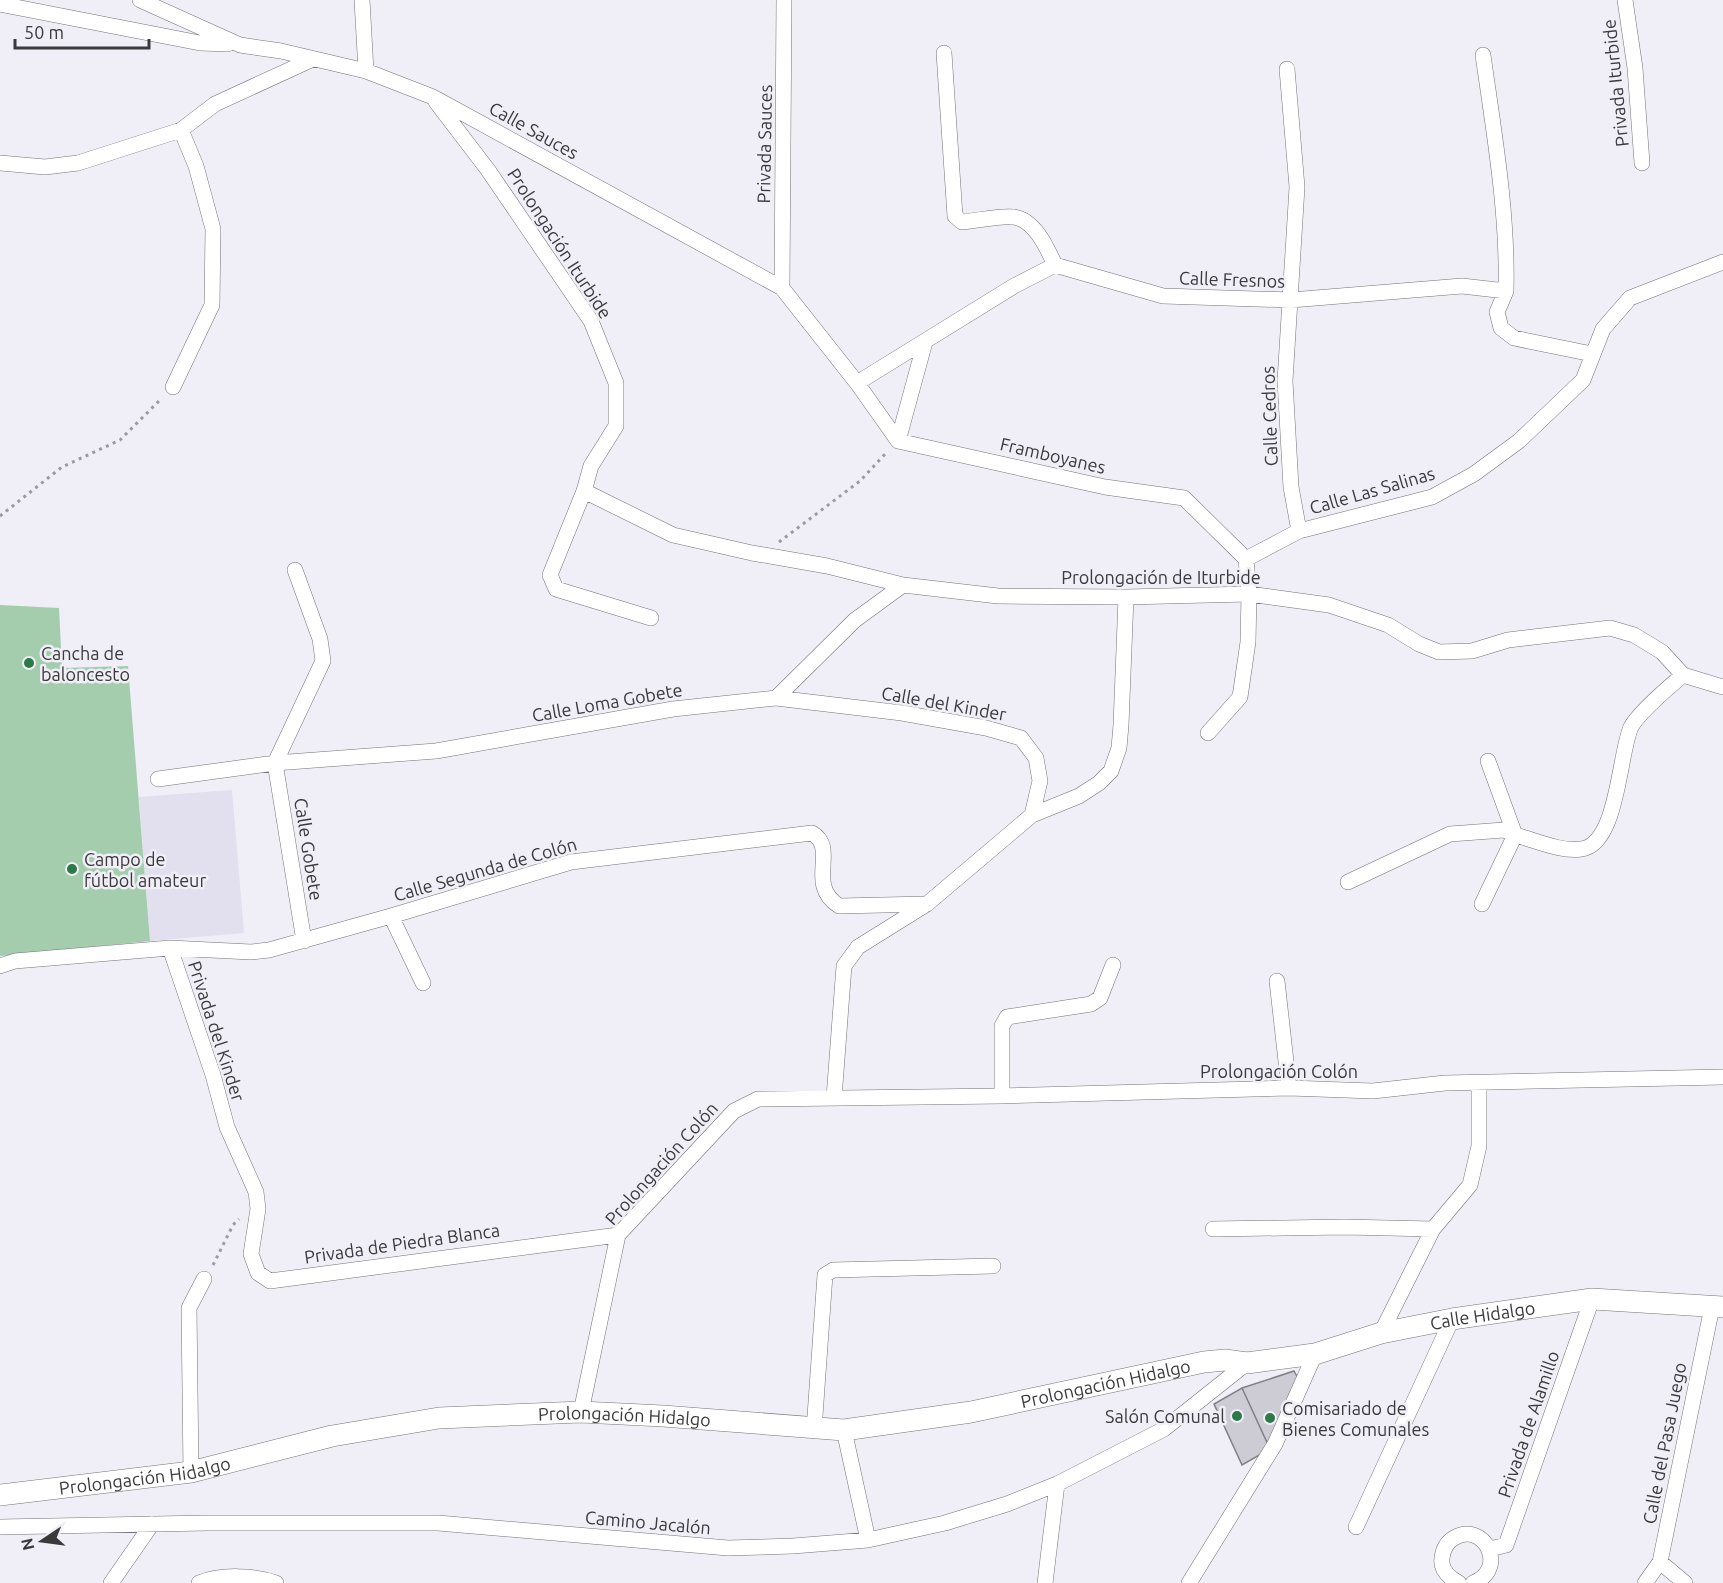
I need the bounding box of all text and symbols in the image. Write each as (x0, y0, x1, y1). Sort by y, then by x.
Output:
scale bar (15, 12, 148, 50)
street label: Privada Iturbide (1598, 18, 1632, 148)
text: 50 m (24, 22, 64, 42)
street label: Privada Sauces (753, 84, 775, 204)
street label: Calle Sauces (486, 97, 582, 163)
street label: Prolongación Iturbide (504, 164, 616, 322)
street label: Calle Fresnos (1179, 267, 1286, 291)
street label: Calle Cedros (1257, 365, 1281, 467)
street label: Framboyanes (998, 433, 1108, 477)
street label: Calle Las Salinas (1307, 463, 1437, 517)
street label: Prolongación de Iturbide (1061, 567, 1261, 587)
place label: Cancha de baloncesto (41, 643, 130, 684)
marker: Cancha de baloncesto (22, 656, 36, 670)
street label: Calle Loma Gobete (530, 679, 684, 725)
street label: Calle del Kinder (880, 682, 1008, 724)
street label: Calle Gobete (291, 796, 327, 902)
street label: Calle Segunda de Colón (391, 833, 579, 905)
place label: Campo de fútbol amateur (84, 849, 206, 890)
marker: Campo de fútbol amateur (65, 862, 79, 876)
street label: Privada del Kinder (185, 958, 249, 1104)
street label: Prolongación Colón (1200, 1061, 1358, 1081)
street label: Prolongación Colón (601, 1098, 721, 1228)
street label: Privada de Piedra Blanca (303, 1219, 501, 1267)
street label: Calle Hidalgo (1428, 1297, 1536, 1333)
street label: Privada de Alamillo (1493, 1348, 1563, 1500)
street label: Prolongación Hidalgo (1019, 1355, 1192, 1411)
street label: Calle del Pasa Juego (1639, 1361, 1689, 1525)
place label: Comisariado de Bienes Comunales (1282, 1398, 1429, 1439)
street label: Prolongación Hidalgo (537, 1402, 712, 1430)
place label: Salón Comunal (1105, 1406, 1225, 1426)
marker: Salón Comunal (1230, 1409, 1244, 1423)
marker: Comisariado de Bienes Comunales (1263, 1411, 1277, 1425)
street label: Prolongación Hidalgo (58, 1452, 232, 1498)
street label: Camino Jacalón (584, 1507, 712, 1537)
north arrow (12, 1511, 72, 1571)
text: N (17, 1537, 37, 1552)

